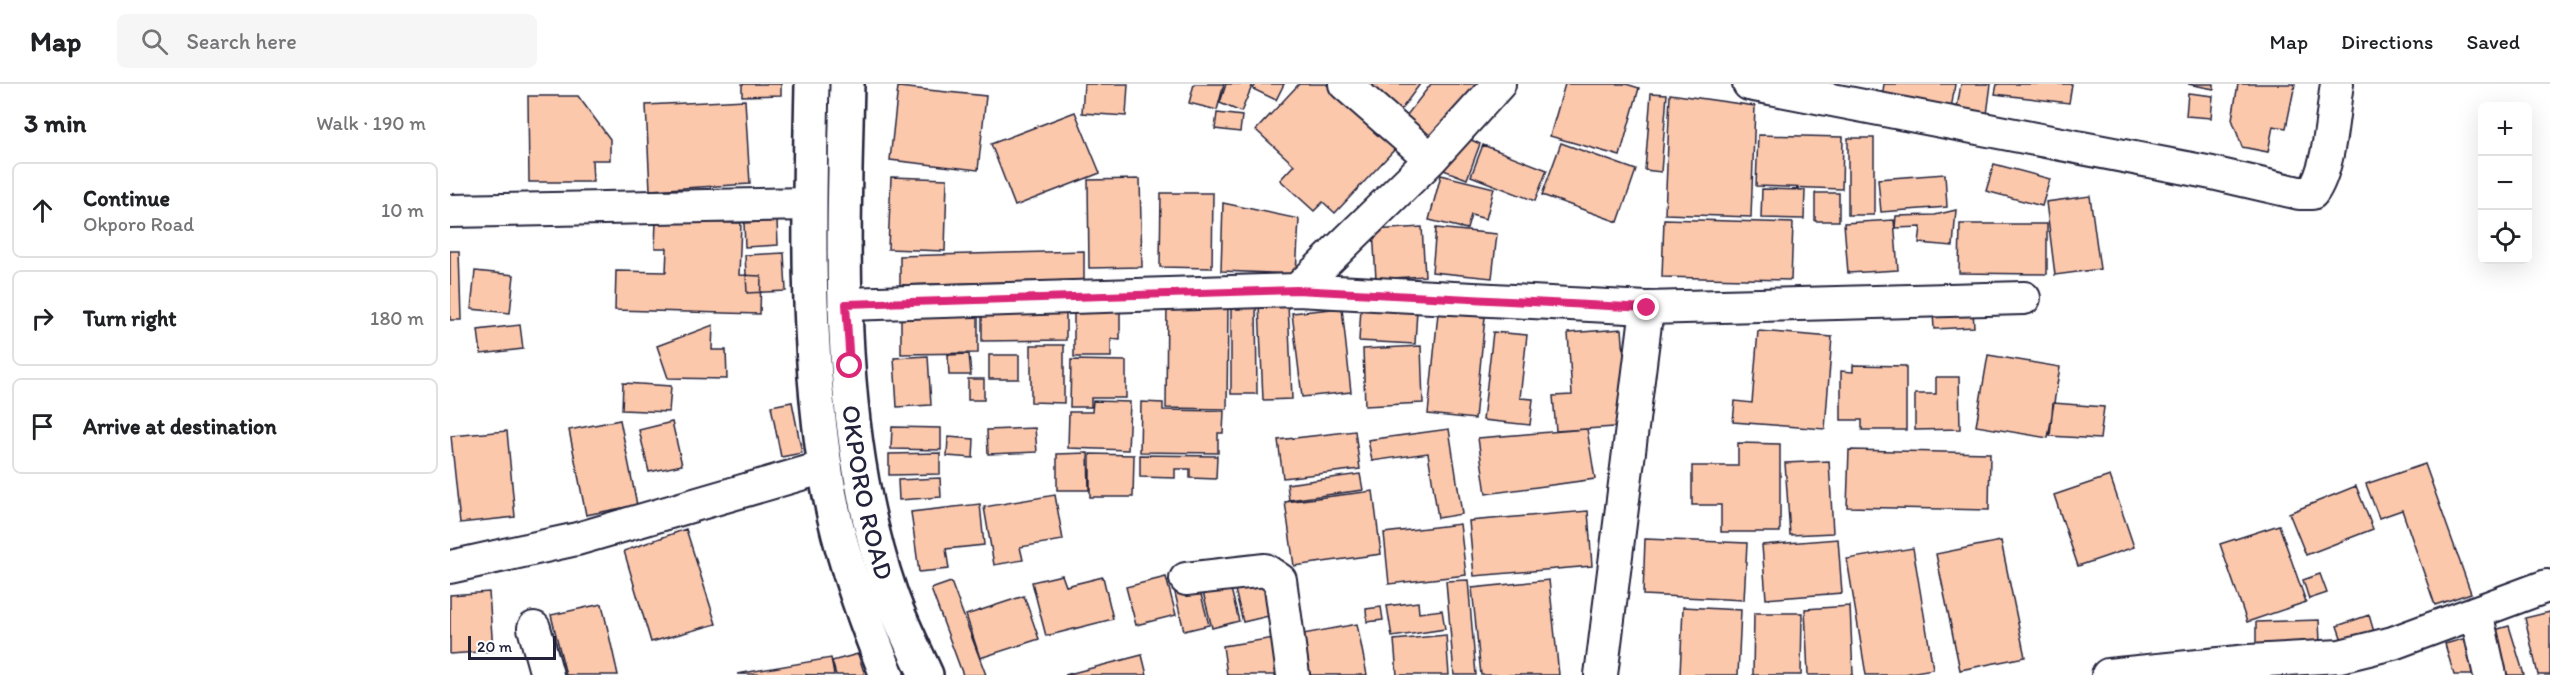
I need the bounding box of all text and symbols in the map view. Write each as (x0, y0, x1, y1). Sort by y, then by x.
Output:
search box (117, 14, 537, 68)
text: Map (30, 24, 81, 58)
icon: search (138, 25, 171, 58)
text: Search here (186, 28, 297, 55)
text: Map (2270, 29, 2308, 54)
text: Directions (2341, 29, 2433, 54)
text: Saved (2466, 29, 2520, 54)
map controls (2478, 102, 2532, 264)
button: + (2478, 102, 2532, 156)
text: 3 min (24, 107, 86, 139)
text: Walk · 190 m (316, 111, 426, 135)
button: − (2478, 156, 2532, 210)
text: Continue (83, 185, 170, 212)
icon: ahead (26, 194, 59, 227)
text: 10 m (381, 198, 424, 222)
button: locate (2478, 210, 2532, 264)
text: Okporo Road (83, 212, 194, 236)
route end (1633, 294, 1659, 320)
icon: right (26, 302, 59, 335)
text: Turn right (83, 305, 177, 332)
text: 180 m (370, 306, 424, 330)
route start (836, 352, 862, 378)
street label: OKPORO ROAD (835, 403, 901, 583)
icon: arrive (26, 410, 59, 443)
text: Arrive at destination (83, 413, 277, 440)
scale bar (468, 633, 556, 660)
text: 20 m (477, 637, 512, 656)

